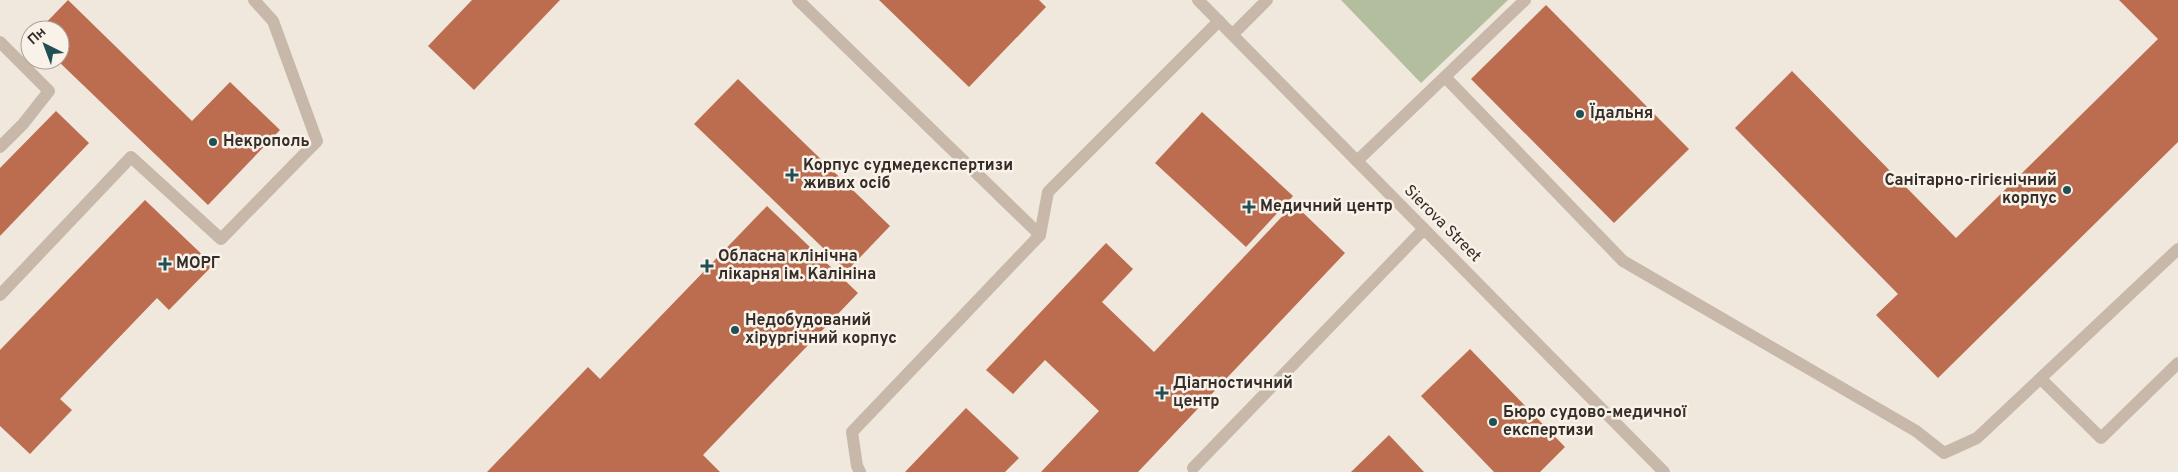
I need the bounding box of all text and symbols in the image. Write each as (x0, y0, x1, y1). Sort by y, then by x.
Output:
north arrow (20, 20, 70, 70)
text: Пн (25, 24, 50, 49)
place label: Їдальня (1589, 102, 1653, 124)
marker: Їдальня (1574, 108, 1586, 120)
place label: Некрополь (223, 132, 310, 152)
marker: Некрополь (207, 136, 219, 148)
place label: Корпус судмедекспертизи живих осіб (803, 156, 1013, 194)
marker: Корпус судмедекспертизи живих осіб (785, 168, 799, 182)
place label: Санітарно-гігієнічний корпус (1884, 171, 2057, 209)
street label: Sierova Street (1399, 181, 1485, 267)
marker: Санітарно-гігієнічний корпус (2061, 184, 2073, 196)
place label: Медичний центр (1260, 197, 1393, 217)
marker: Медичний центр (1242, 200, 1256, 214)
place label: Обласна клінічна лікарня ім. Калініна (718, 247, 876, 285)
place label: МОРГ (176, 254, 220, 274)
marker: МОРГ (158, 257, 172, 271)
marker: Обласна клінічна лікарня ім. Калініна (700, 259, 714, 273)
place label: Недобудований хірургічний корпус (745, 311, 897, 349)
marker: Недобудований хірургічний корпус (729, 324, 741, 336)
place label: Діагностичний центр (1173, 374, 1293, 412)
marker: Діагностичний центр (1155, 386, 1169, 400)
place label: Бюро судово-медичної експертизи (1503, 403, 1687, 441)
marker: Бюро судово-медичної експертизи (1487, 416, 1499, 428)

